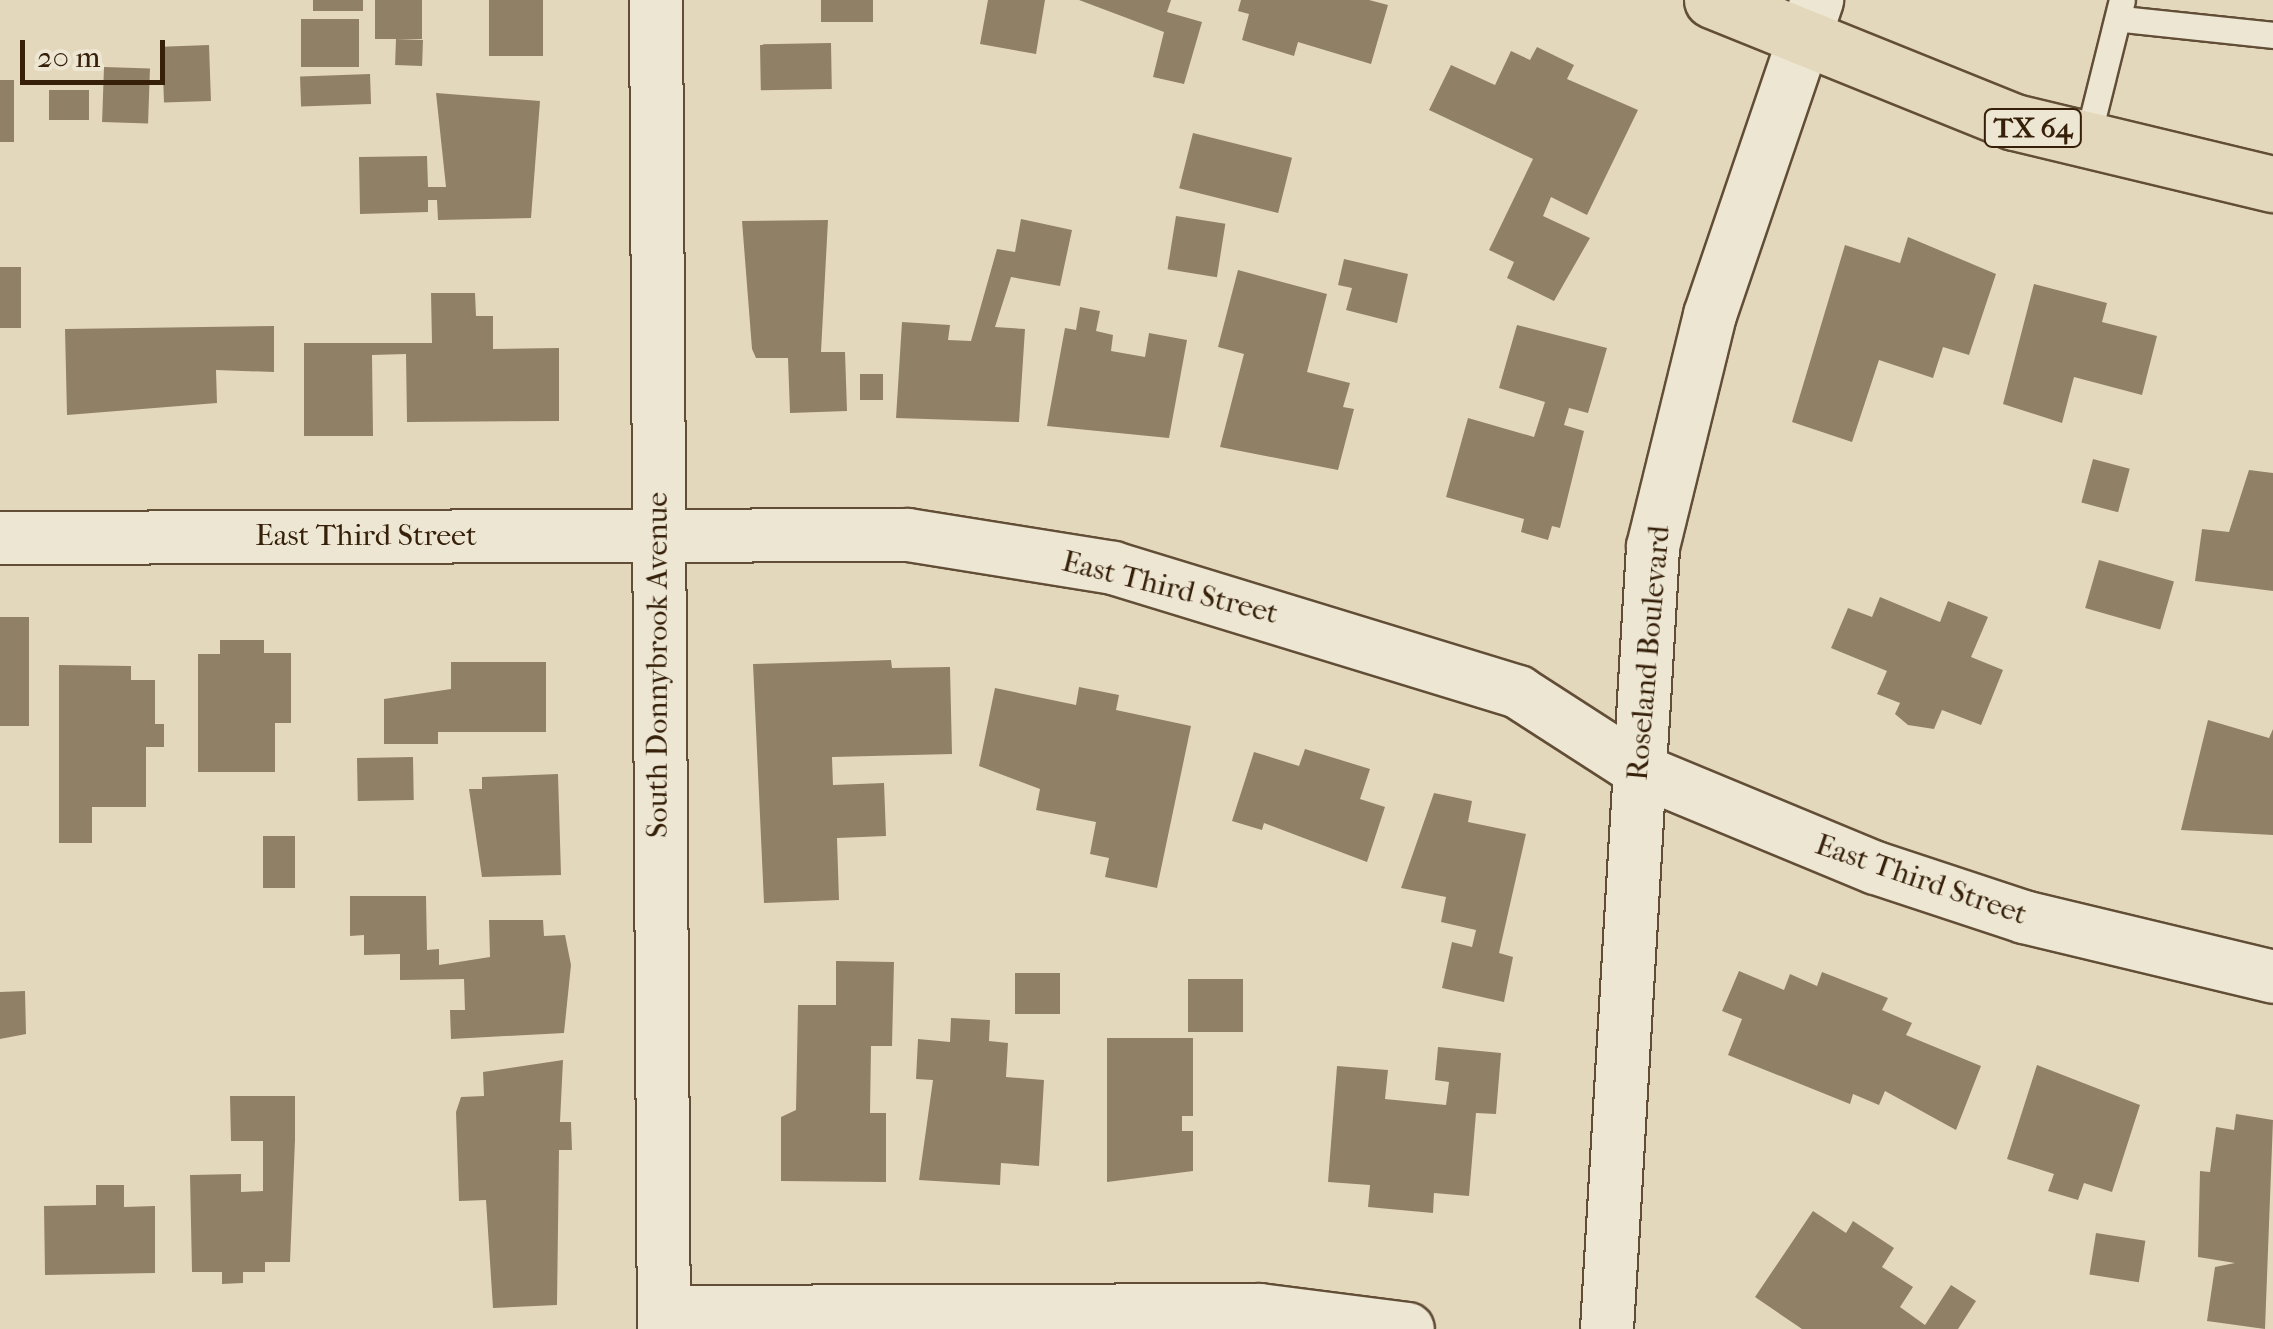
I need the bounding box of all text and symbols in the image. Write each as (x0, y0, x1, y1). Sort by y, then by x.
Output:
scale bar (25, 20, 170, 82)
text: 20 m (37, 40, 100, 75)
road number: TX 64 (1983, 105, 2083, 151)
street label: South Donnybrook Avenue (640, 492, 676, 838)
street label: East Third Street (255, 518, 477, 554)
street label: Roseland Boulevard (1620, 524, 1678, 782)
street label: East Third Street (1058, 544, 1282, 632)
street label: East Third Street (1811, 827, 2031, 933)

